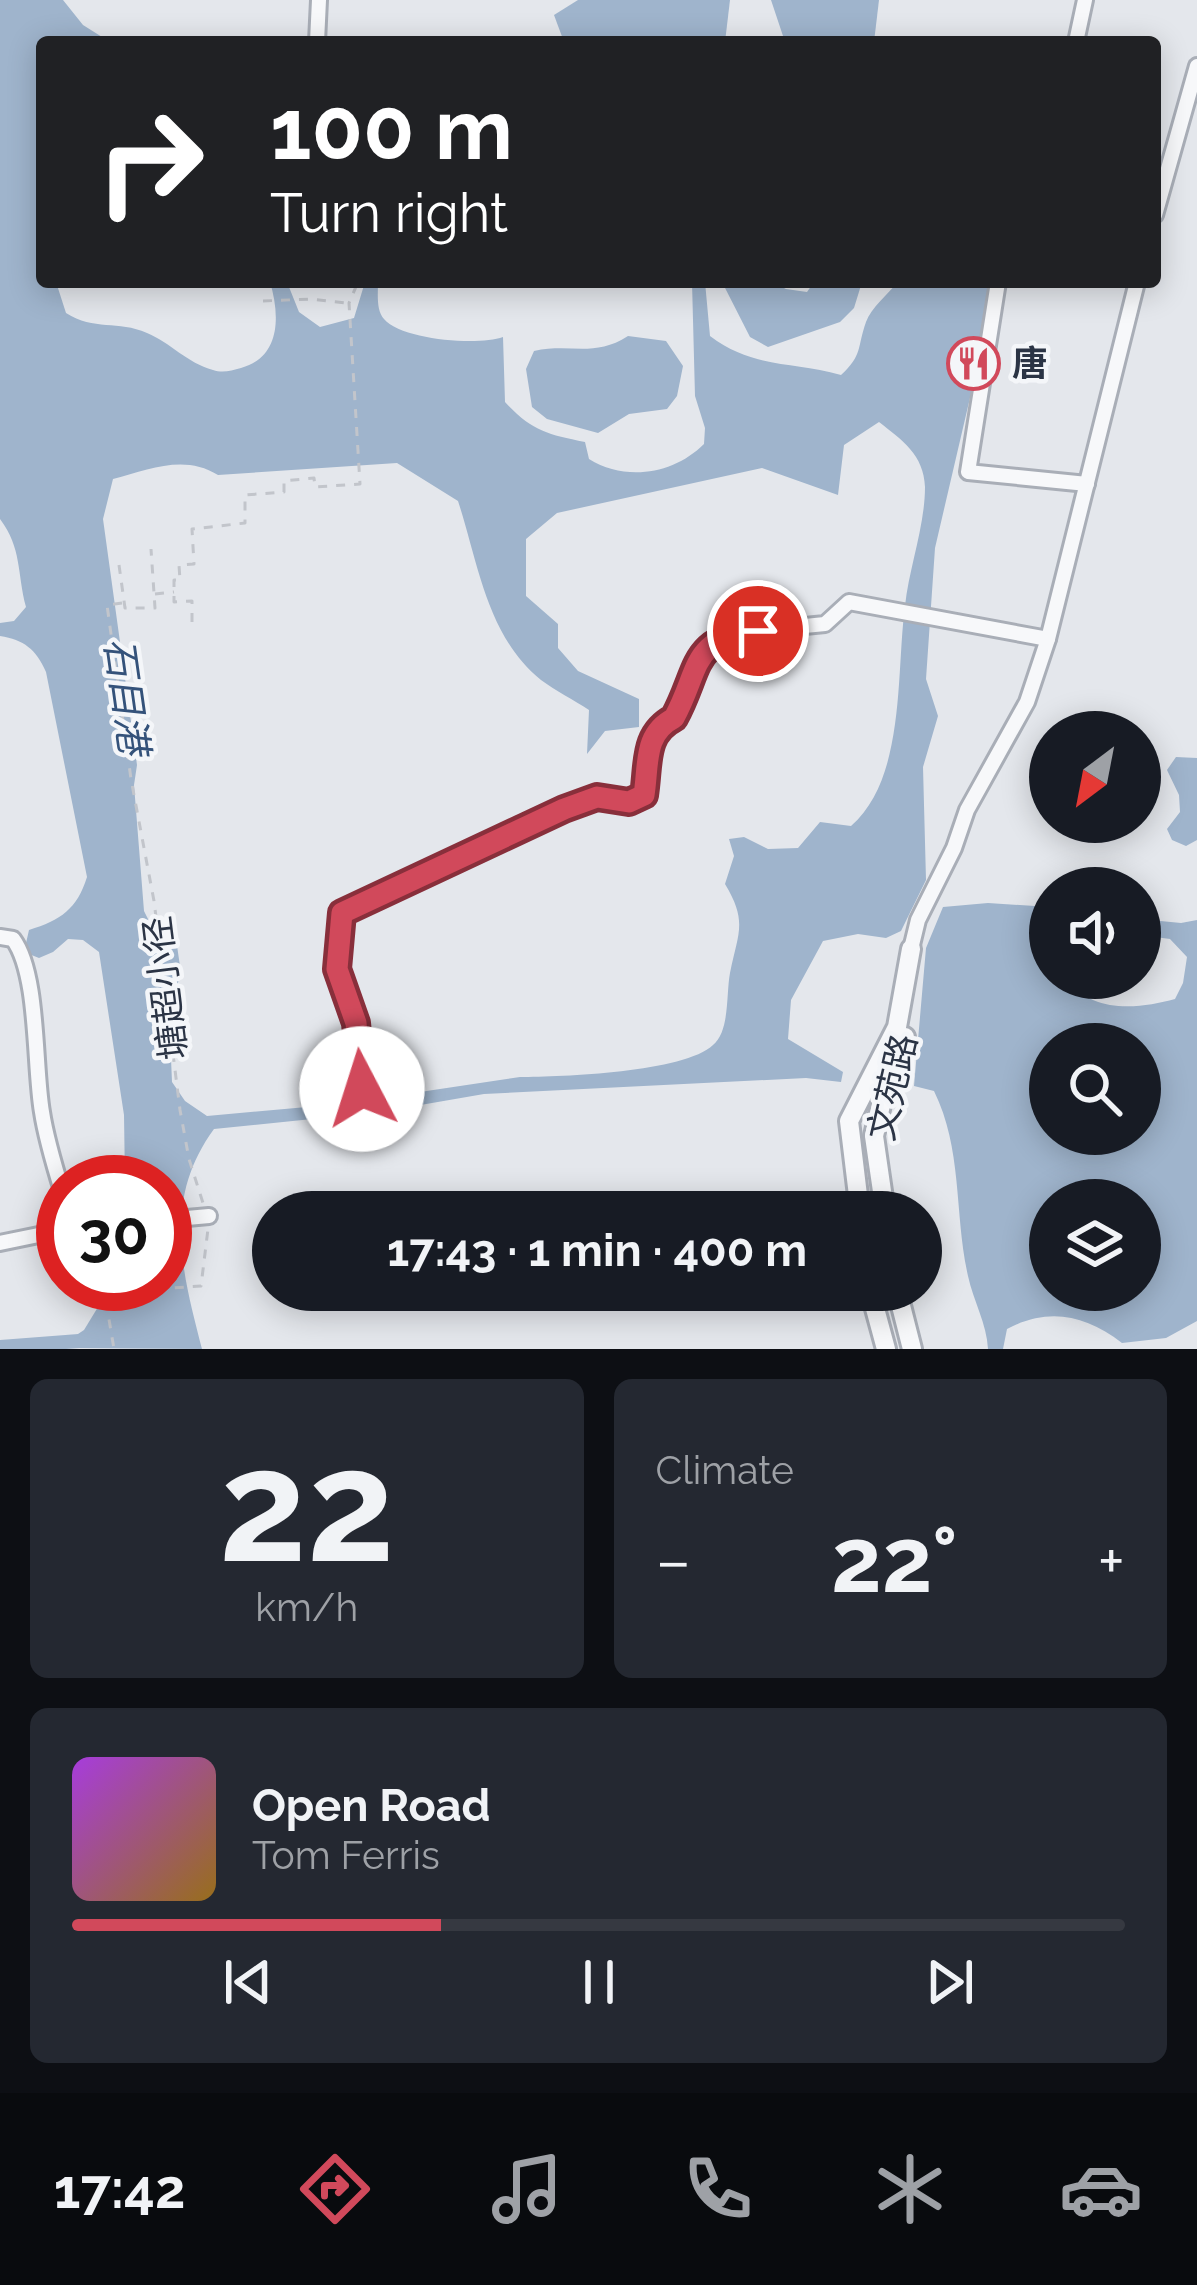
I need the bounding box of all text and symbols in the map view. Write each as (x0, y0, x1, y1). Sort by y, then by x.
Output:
text: 100 m (270, 80, 513, 179)
icon: right (72, 84, 228, 240)
text: Turn right (270, 181, 508, 245)
restaurant icon: 唐 (945, 335, 1001, 391)
place label: 唐 (1012, 342, 1048, 384)
pin (707, 580, 809, 682)
icon: arrive (725, 598, 791, 664)
water label: 石目港 (96, 635, 159, 762)
north arrow (1029, 711, 1161, 843)
map controls (1029, 711, 1161, 1311)
button: sound (1029, 867, 1161, 999)
street label: 塘超小径 (135, 914, 195, 1062)
button: search (1029, 1023, 1161, 1155)
position arrow (299, 1026, 425, 1152)
street label: 文苑路 (859, 1030, 925, 1144)
speed limit sign: 30 (36, 1155, 192, 1311)
button: layers (1029, 1179, 1161, 1311)
text: 17:43 · 1 min · 400 m (387, 1224, 807, 1277)
text: 22 (219, 1414, 395, 1598)
text: Climate (656, 1447, 794, 1493)
text: 22° (831, 1507, 958, 1613)
text: − (656, 1522, 691, 1599)
text: + (1098, 1522, 1125, 1599)
text: km/h (255, 1584, 358, 1630)
text: Open Road (252, 1779, 491, 1832)
text: Tom Ferris (252, 1832, 440, 1878)
icon: previous (215, 1949, 281, 2015)
icon: pause (566, 1949, 632, 2015)
icon: next (917, 1949, 983, 2015)
icon: directions (293, 2147, 377, 2231)
icon: music (485, 2147, 569, 2231)
icon: phone (676, 2147, 760, 2231)
icon: climate (868, 2147, 952, 2231)
icon: car (1059, 2147, 1143, 2231)
text: 17:42 (54, 2157, 185, 2221)

